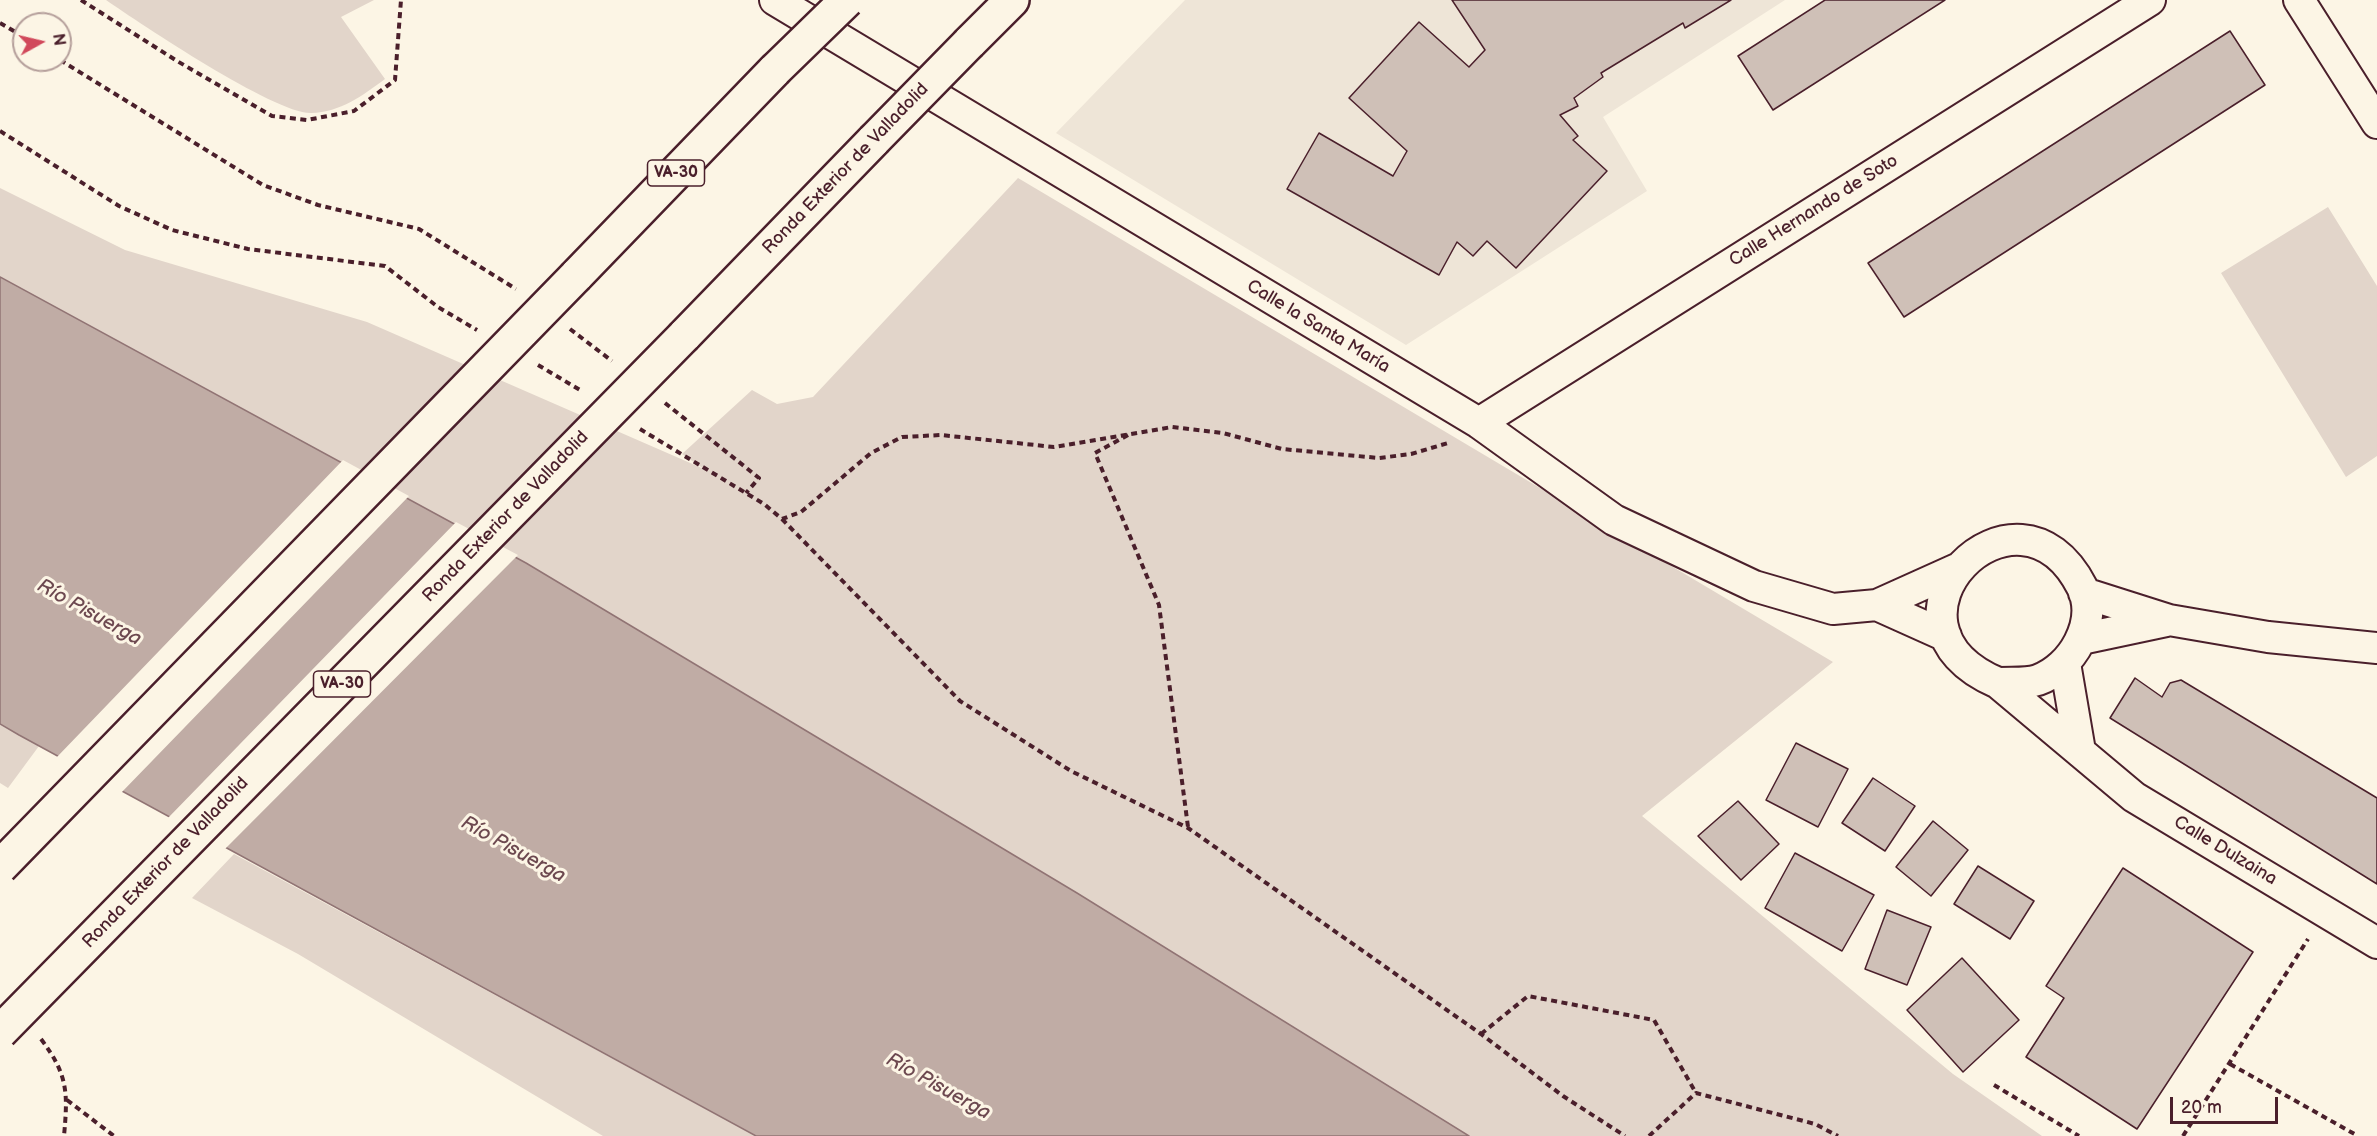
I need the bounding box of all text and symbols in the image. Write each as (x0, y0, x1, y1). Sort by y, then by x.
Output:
north arrow (12, 12, 72, 72)
text: N (48, 32, 69, 47)
street label: Ronda Exterior de Valladolid (758, 79, 934, 259)
street label: Calle Hernando de Soto (1726, 150, 1902, 272)
road number: VA-30 (648, 160, 704, 186)
street label: Calle la Santa María (1242, 276, 1394, 378)
street label: Ronda Exterior de Valladolid (418, 427, 594, 607)
water label: Río Pisuerga (33, 574, 145, 652)
road number: VA-30 (314, 671, 370, 697)
street label: Ronda Exterior de Valladolid (78, 773, 254, 953)
water label: Río Pisuerga (457, 811, 569, 889)
street label: Calle Dulzaina (2169, 812, 2281, 890)
water label: Río Pisuerga (882, 1048, 994, 1126)
scale bar (2173, 1085, 2281, 1123)
text: 20 m (2181, 1097, 2222, 1118)

